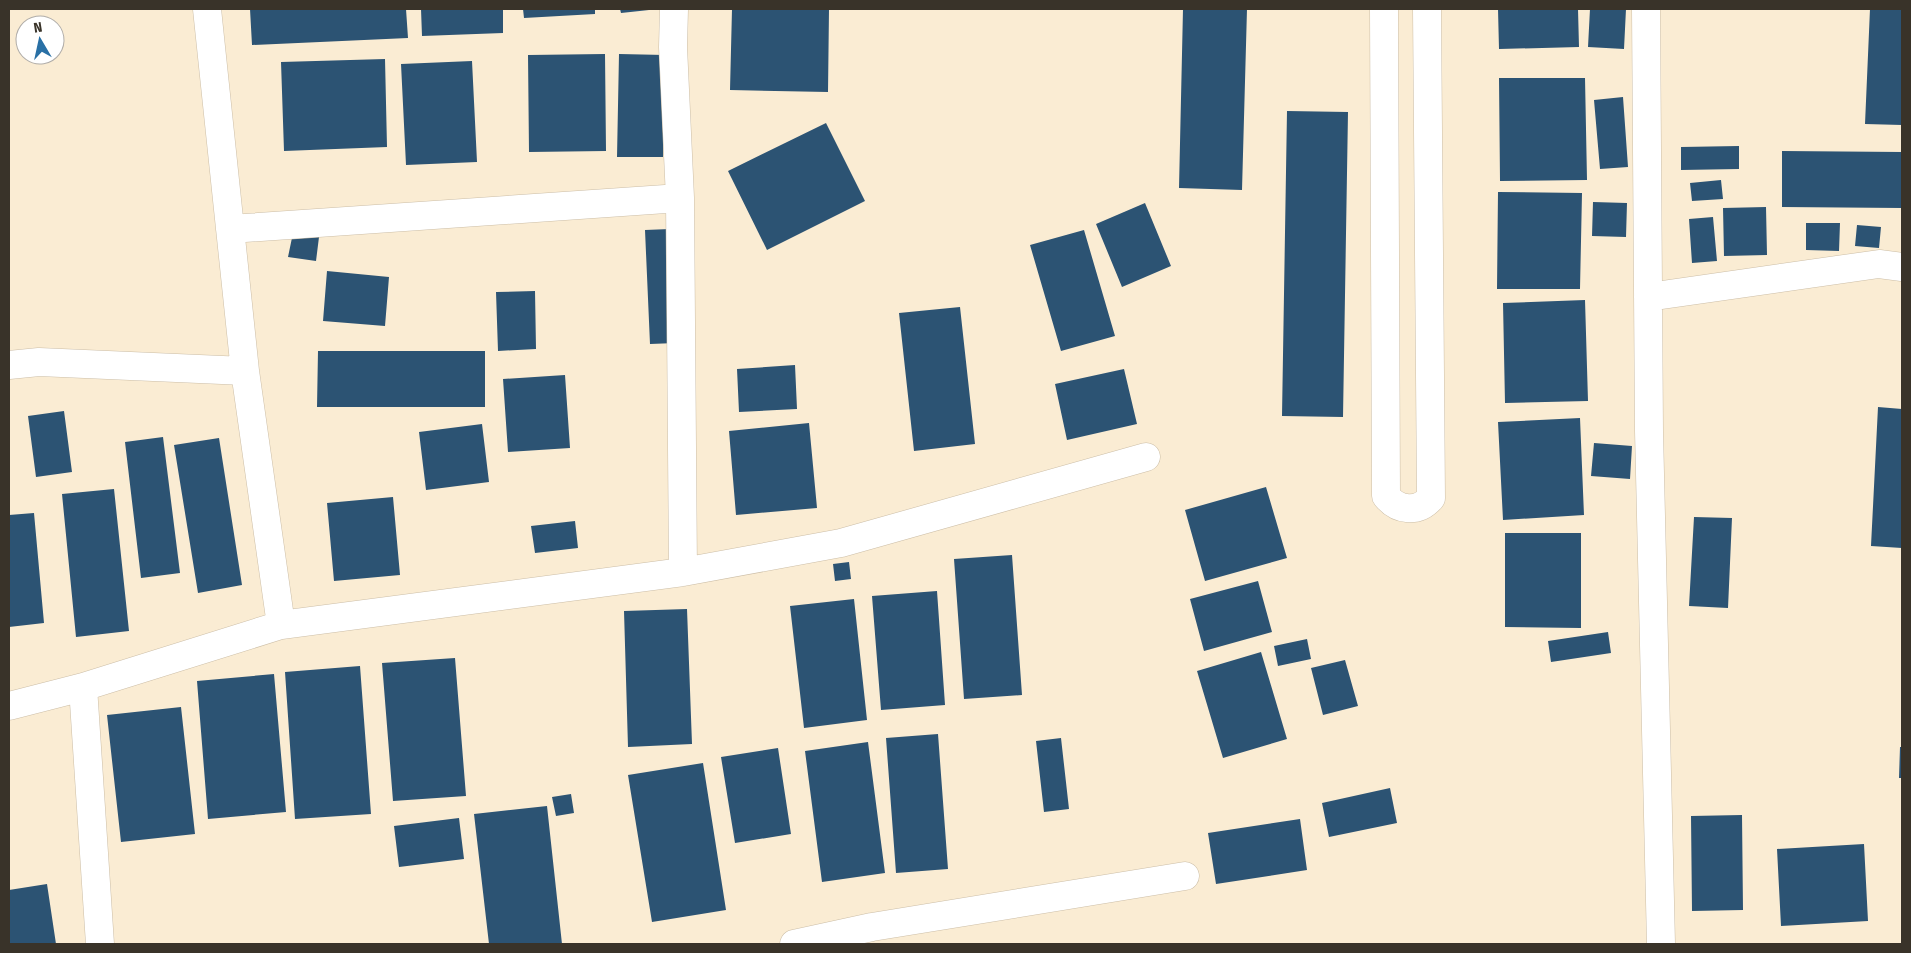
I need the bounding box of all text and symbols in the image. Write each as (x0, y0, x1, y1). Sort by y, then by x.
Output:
north arrow (15, 15, 65, 65)
text: N (33, 19, 44, 37)

